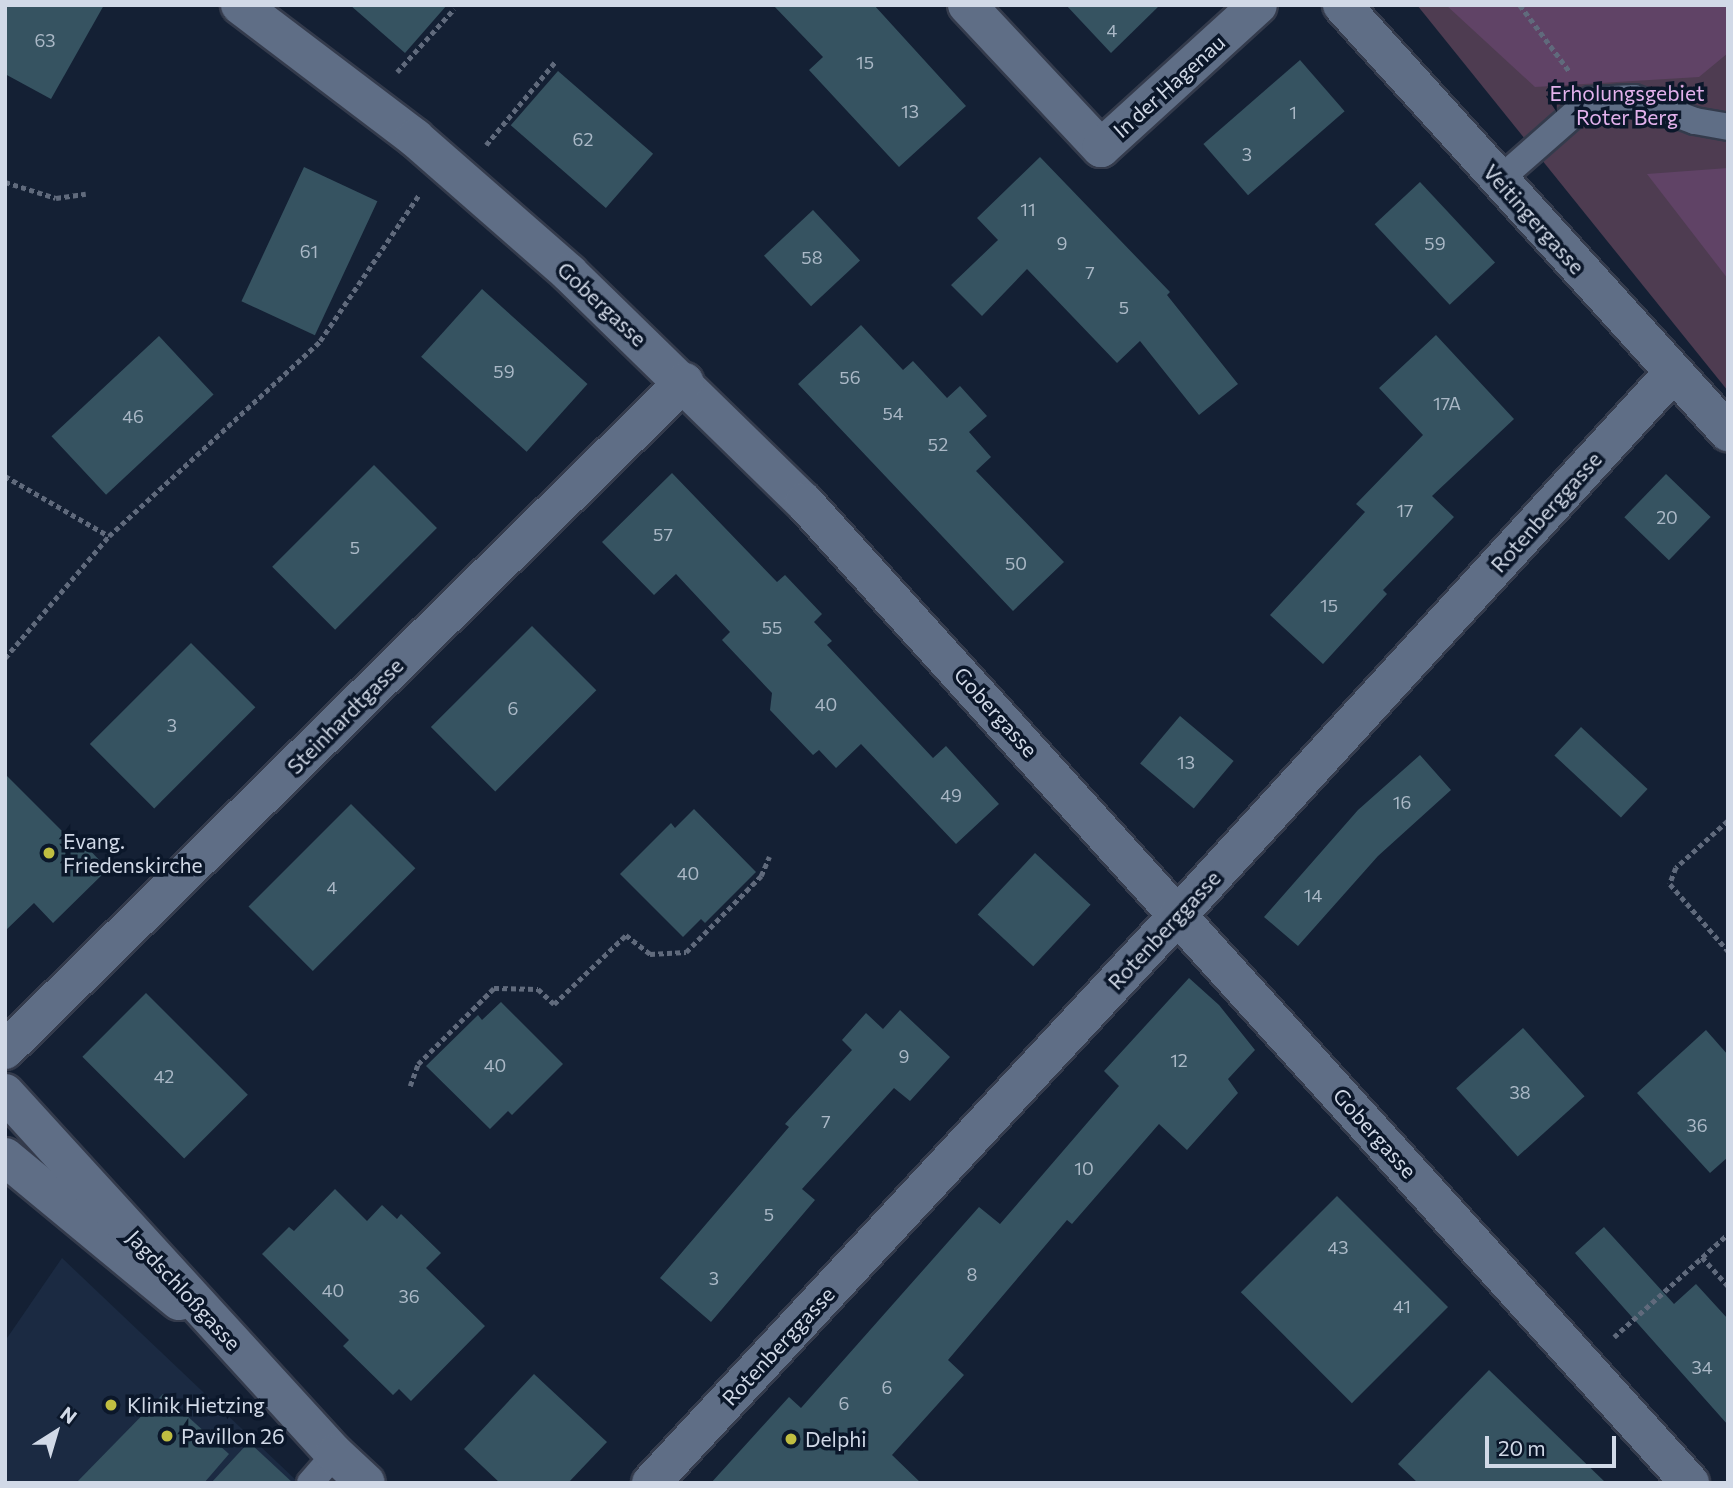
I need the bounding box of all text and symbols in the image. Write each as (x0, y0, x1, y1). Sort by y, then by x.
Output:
house number: 4 (1107, 19, 1117, 41)
house number: 63 (34, 29, 56, 51)
street label: In der Hagenau (1108, 29, 1230, 143)
house number: 15 (856, 51, 874, 73)
park label: Erholungsgebiet Roter Berg (1549, 80, 1705, 130)
house number: 13 (901, 100, 919, 122)
house number: 1 (1289, 101, 1297, 123)
house number: 62 (573, 128, 593, 150)
house number: 3 (1242, 143, 1252, 165)
street label: Veitingergasse (1478, 159, 1590, 279)
house number: 11 (1020, 198, 1036, 220)
house number: 9 (1057, 232, 1067, 254)
house number: 59 (1424, 232, 1446, 254)
house number: 61 (300, 240, 318, 262)
house number: 58 (801, 246, 823, 268)
street label: Gobergasse (552, 257, 652, 351)
house number: 7 (1085, 261, 1095, 283)
house number: 5 (1119, 296, 1129, 318)
house number: 59 (493, 360, 515, 382)
house number: 56 (839, 366, 861, 388)
house number: 17A (1433, 392, 1461, 414)
house number: 54 (882, 402, 904, 424)
house number: 46 (122, 405, 144, 427)
house number: 52 (928, 433, 948, 455)
street label: Rotenberggasse (1485, 447, 1607, 577)
house number: 17 (1396, 499, 1414, 521)
house number: 20 (1656, 506, 1678, 528)
house number: 57 (653, 523, 673, 545)
house number: 5 (350, 536, 360, 558)
house number: 50 (1005, 552, 1027, 574)
house number: 15 (1320, 594, 1338, 616)
house number: 55 (762, 616, 782, 638)
street label: Steinhardtgasse (282, 653, 408, 779)
street label: Gobergasse (949, 662, 1043, 762)
house number: 40 (815, 693, 837, 715)
house number: 6 (508, 697, 518, 719)
house number: 3 (167, 714, 177, 736)
house number: 13 (1177, 751, 1195, 773)
house number: 49 (940, 784, 962, 806)
house number: 16 (1393, 791, 1411, 813)
place label: Evang. Friedenskirche (63, 828, 203, 878)
marker: Evang. Friedenskirche (41, 845, 57, 861)
house number: 40 (677, 862, 699, 884)
street label: Rotenberggasse (1103, 865, 1225, 995)
house number: 4 (327, 876, 337, 898)
house number: 14 (1304, 884, 1322, 906)
house number: 9 (899, 1045, 909, 1067)
house number: 12 (1170, 1049, 1188, 1071)
house number: 40 (484, 1054, 506, 1076)
house number: 42 (154, 1065, 174, 1087)
house number: 38 (1509, 1081, 1531, 1103)
street label: Gobergasse (1328, 1083, 1422, 1183)
house number: 7 (821, 1110, 831, 1132)
house number: 36 (1686, 1114, 1708, 1136)
house number: 10 (1074, 1157, 1094, 1179)
house number: 5 (764, 1203, 774, 1225)
street label: Jagdschloßgasse (122, 1225, 246, 1355)
house number: 43 (1327, 1236, 1349, 1258)
house number: 8 (967, 1263, 977, 1285)
house number: 3 (709, 1267, 719, 1289)
house number: 40 (322, 1279, 344, 1301)
street label: Rotenberggasse (717, 1281, 839, 1411)
house number: 36 (398, 1285, 420, 1307)
house number: 41 (1393, 1295, 1411, 1317)
house number: 34 (1691, 1356, 1713, 1378)
house number: 6 (882, 1376, 892, 1398)
place label: Klinik Hietzing (127, 1392, 265, 1418)
house number: 6 (839, 1392, 849, 1414)
marker: Klinik Hietzing (101, 1395, 121, 1415)
north arrow (21, 1397, 91, 1467)
text: N (56, 1401, 82, 1428)
scale bar (1488, 1422, 1619, 1466)
place label: Pavillon 26 (181, 1423, 285, 1449)
place label: Delphi (805, 1426, 867, 1452)
marker: Pavillon 26 (159, 1428, 175, 1444)
marker: Delphi (783, 1431, 799, 1447)
text: 20 m (1498, 1435, 1546, 1460)

